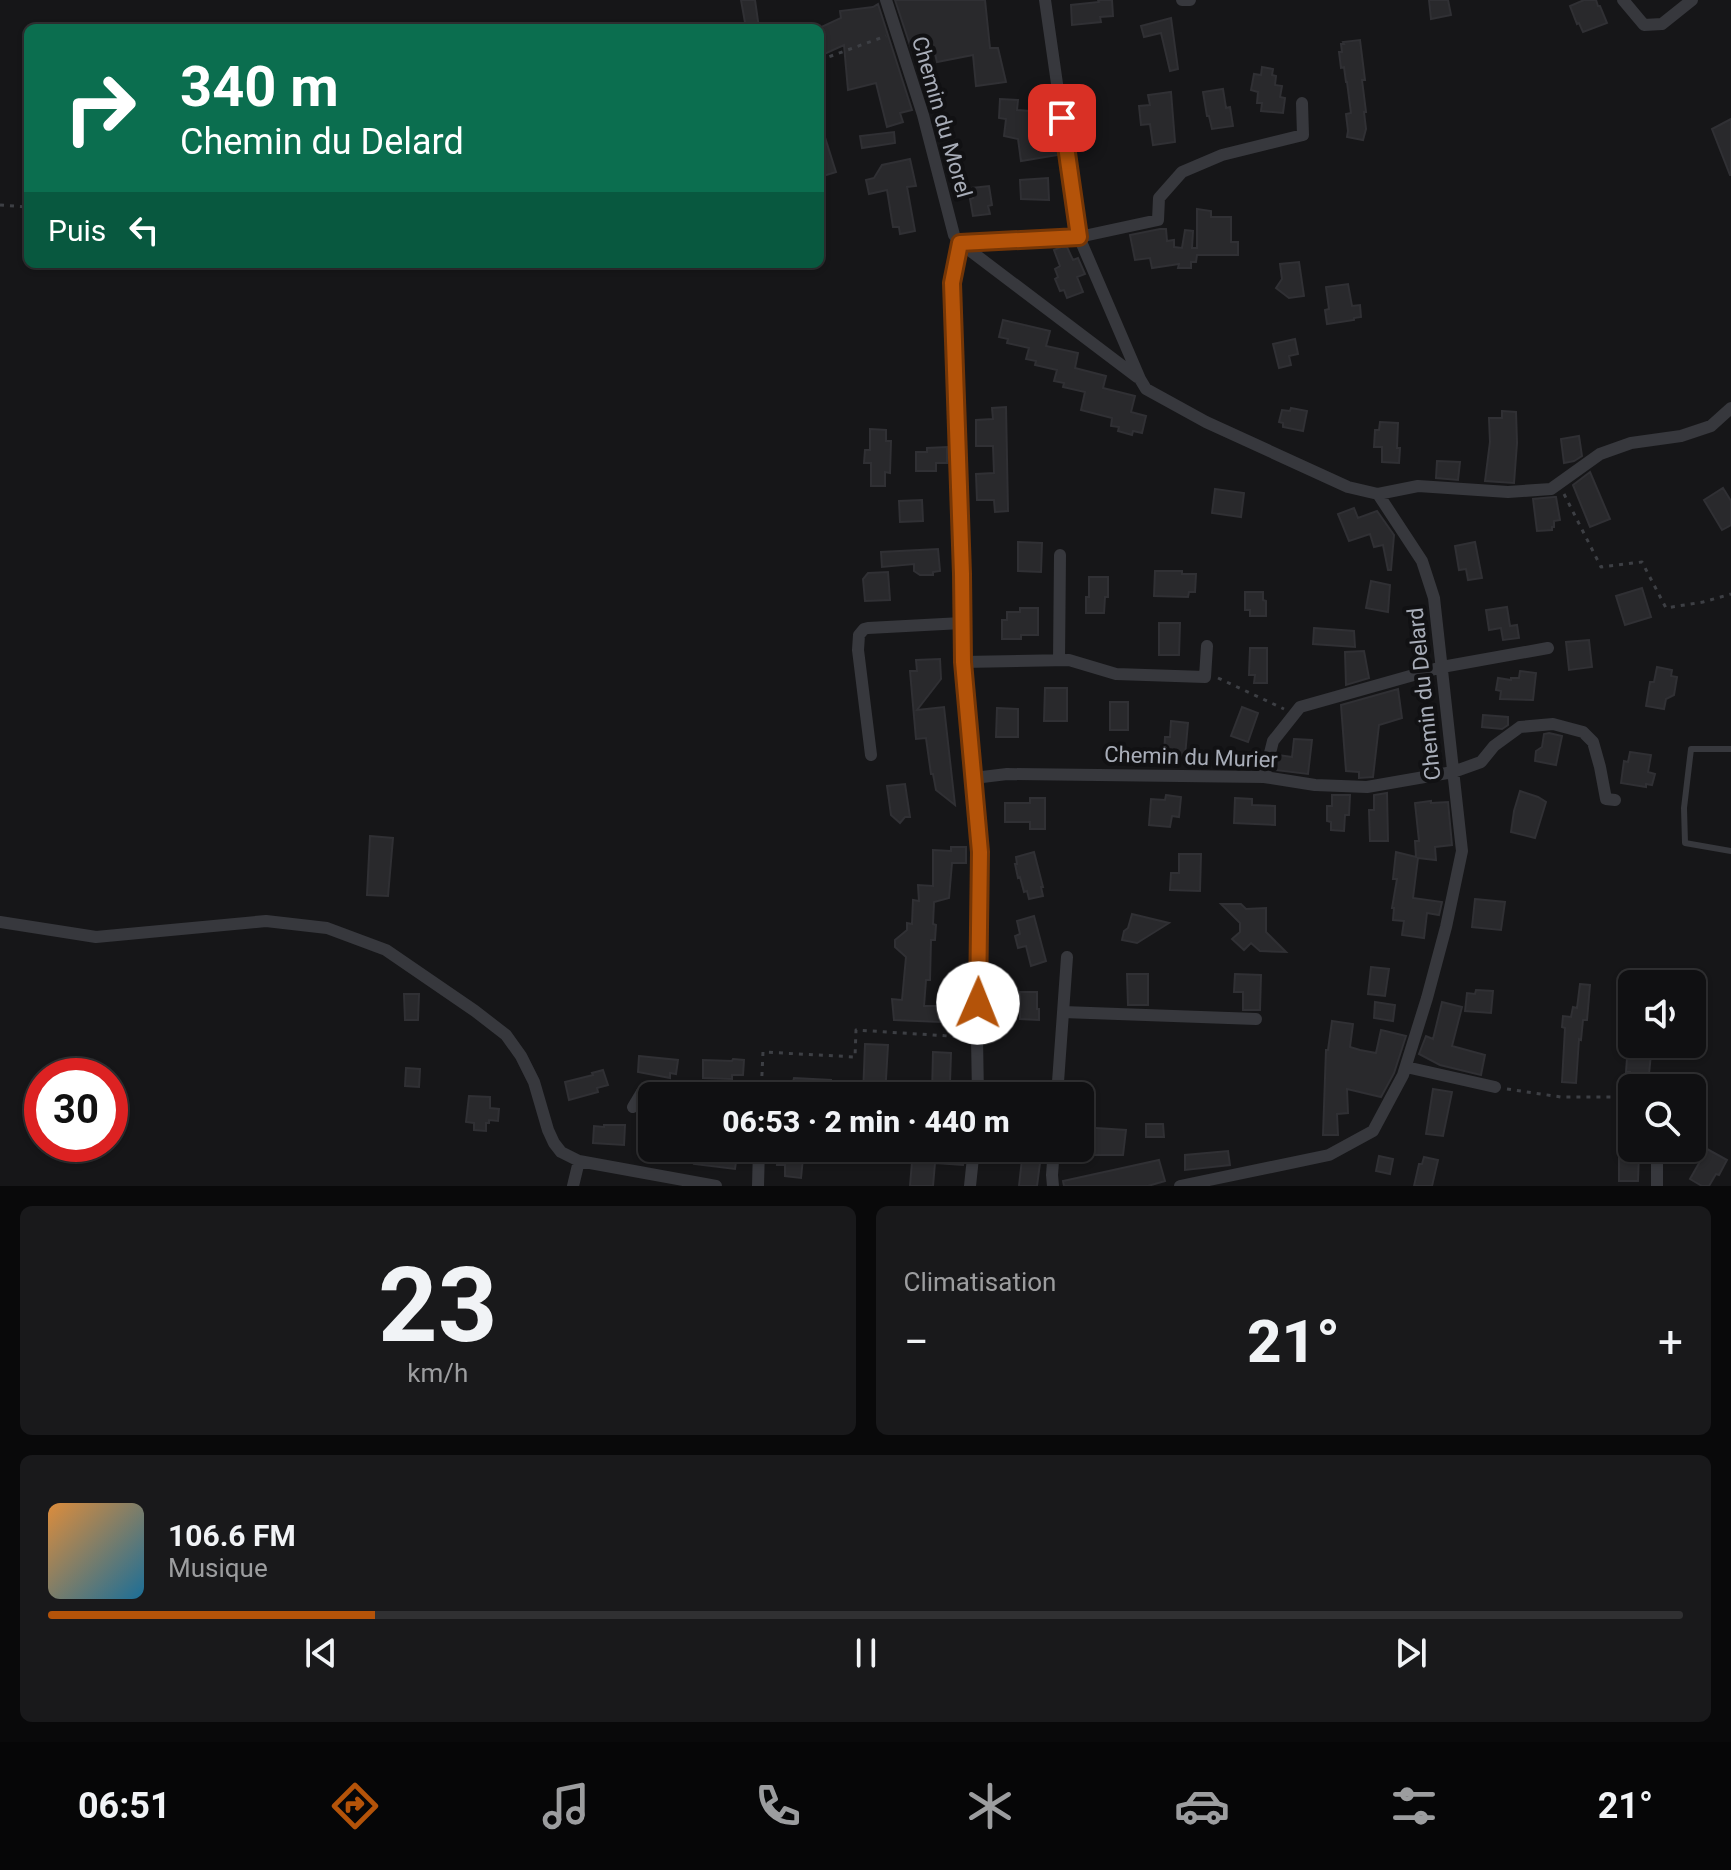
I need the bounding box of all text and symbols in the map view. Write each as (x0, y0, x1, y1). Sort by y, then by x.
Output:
street label: Chemin du Morel (907, 34, 977, 200)
text: 340 m (180, 54, 339, 120)
icon: right (48, 56, 152, 160)
pin (1028, 84, 1096, 152)
icon: arrive (1040, 96, 1084, 140)
text: Chemin du Delard (180, 121, 464, 163)
icon: left (122, 208, 166, 252)
text: Puis (48, 213, 106, 248)
street label: Chemin du Delard (1403, 606, 1445, 782)
street label: Chemin du Murier (1104, 741, 1279, 773)
position arrow (936, 961, 1020, 1045)
map controls (1618, 970, 1706, 1162)
button: sound (1618, 970, 1706, 1058)
speed limit sign: 30 (24, 1058, 128, 1162)
button: search (1618, 1074, 1706, 1162)
text: 06:53 · 2 min · 440 m (722, 1104, 1010, 1139)
text: 23 (378, 1245, 497, 1366)
text: Climatisation (904, 1267, 1056, 1297)
text: 21° (1247, 1306, 1340, 1377)
text: − (904, 1316, 929, 1368)
text: + (1658, 1316, 1683, 1368)
text: km/h (407, 1358, 468, 1388)
text: 106.6 FM (168, 1518, 296, 1553)
text: Musique (168, 1553, 268, 1583)
icon: previous (299, 1631, 343, 1675)
icon: pause (844, 1631, 888, 1675)
icon: next (1389, 1631, 1433, 1675)
icon: directions (327, 1778, 383, 1834)
icon: music (538, 1778, 594, 1834)
icon: phone (750, 1778, 806, 1834)
icon: climate (962, 1778, 1018, 1834)
icon: car (1174, 1778, 1230, 1834)
icon: filters (1386, 1778, 1442, 1834)
text: 06:51 (78, 1785, 171, 1827)
text: 21° (1598, 1785, 1653, 1827)

